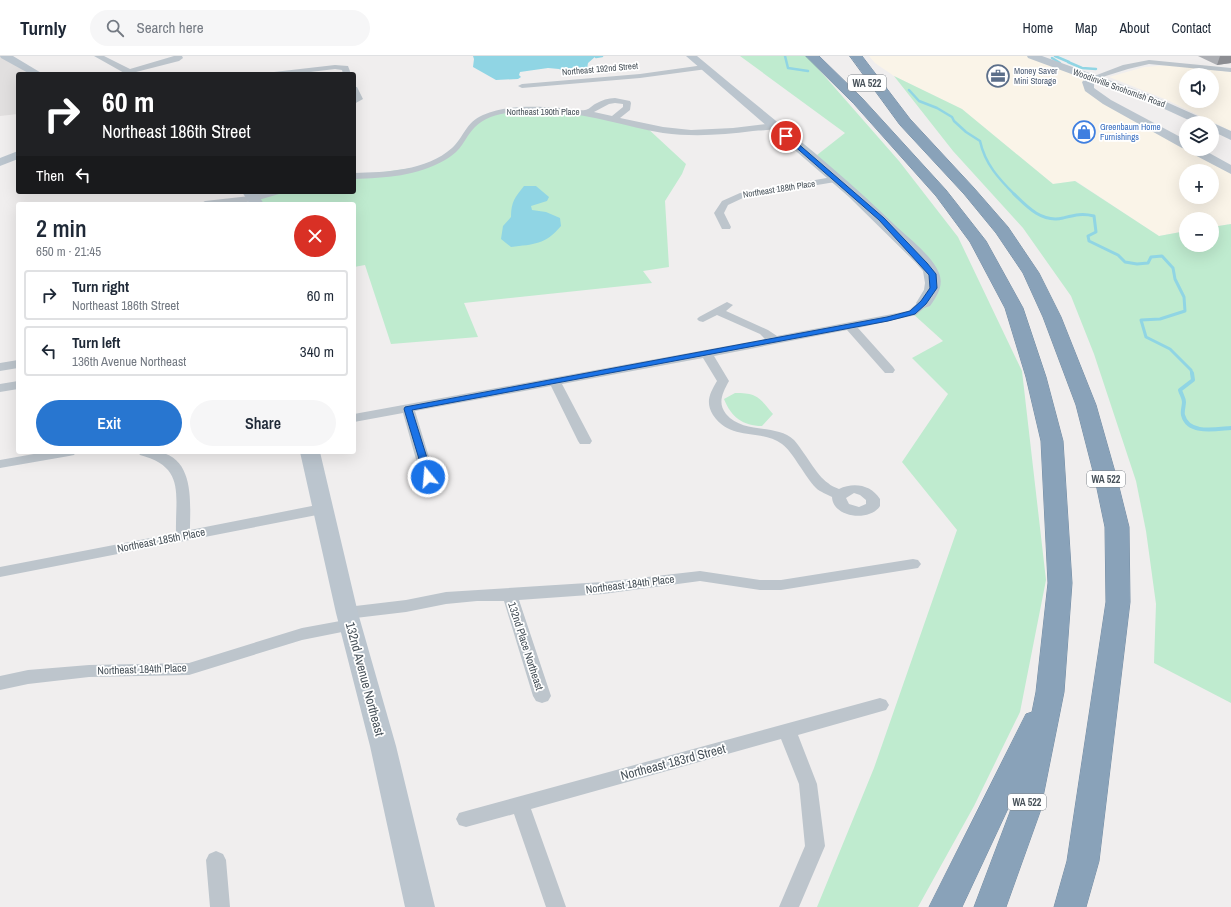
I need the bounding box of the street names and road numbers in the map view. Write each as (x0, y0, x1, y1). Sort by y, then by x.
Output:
street label: Northeast 192nd Street (561, 60, 639, 78)
street label: Woodinville Snohomish Road (1071, 66, 1167, 110)
road number: WA 522 (848, 75, 886, 91)
street label: Northeast 190th Place (506, 106, 580, 118)
street label: Northeast 188th Place (742, 177, 816, 201)
road number: WA 522 (1087, 471, 1125, 487)
street label: Northeast 185th Place (116, 525, 206, 555)
street label: Northeast 184th Place (585, 572, 675, 596)
street label: 132nd Place Northeast (505, 600, 547, 692)
street label: 132nd Avenue Northeast (342, 620, 388, 738)
street label: Northeast 184th Place (97, 660, 187, 678)
street label: Northeast 183rd Street (619, 740, 727, 784)
road number: WA 522 (1008, 794, 1046, 810)

